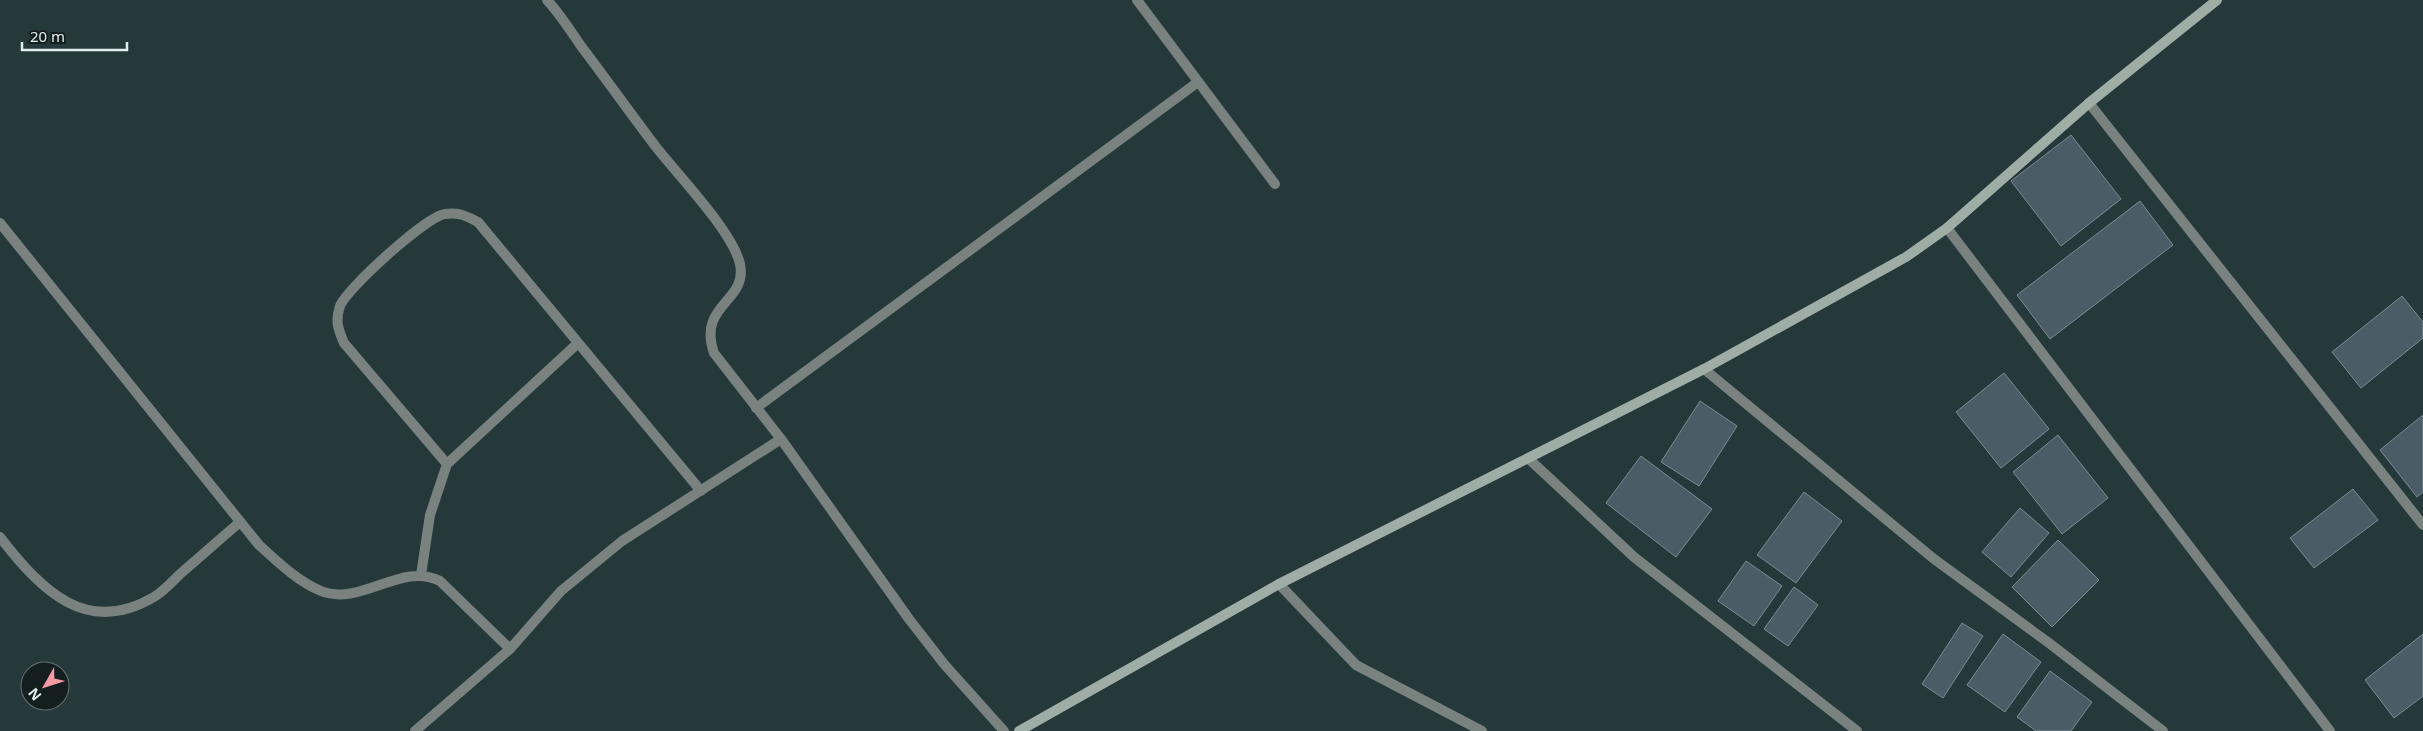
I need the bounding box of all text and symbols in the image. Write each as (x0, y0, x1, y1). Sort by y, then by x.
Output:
scale bar (22, 20, 128, 52)
text: 20 m (30, 26, 65, 46)
north arrow (20, 661, 70, 711)
text: N (24, 684, 45, 705)

